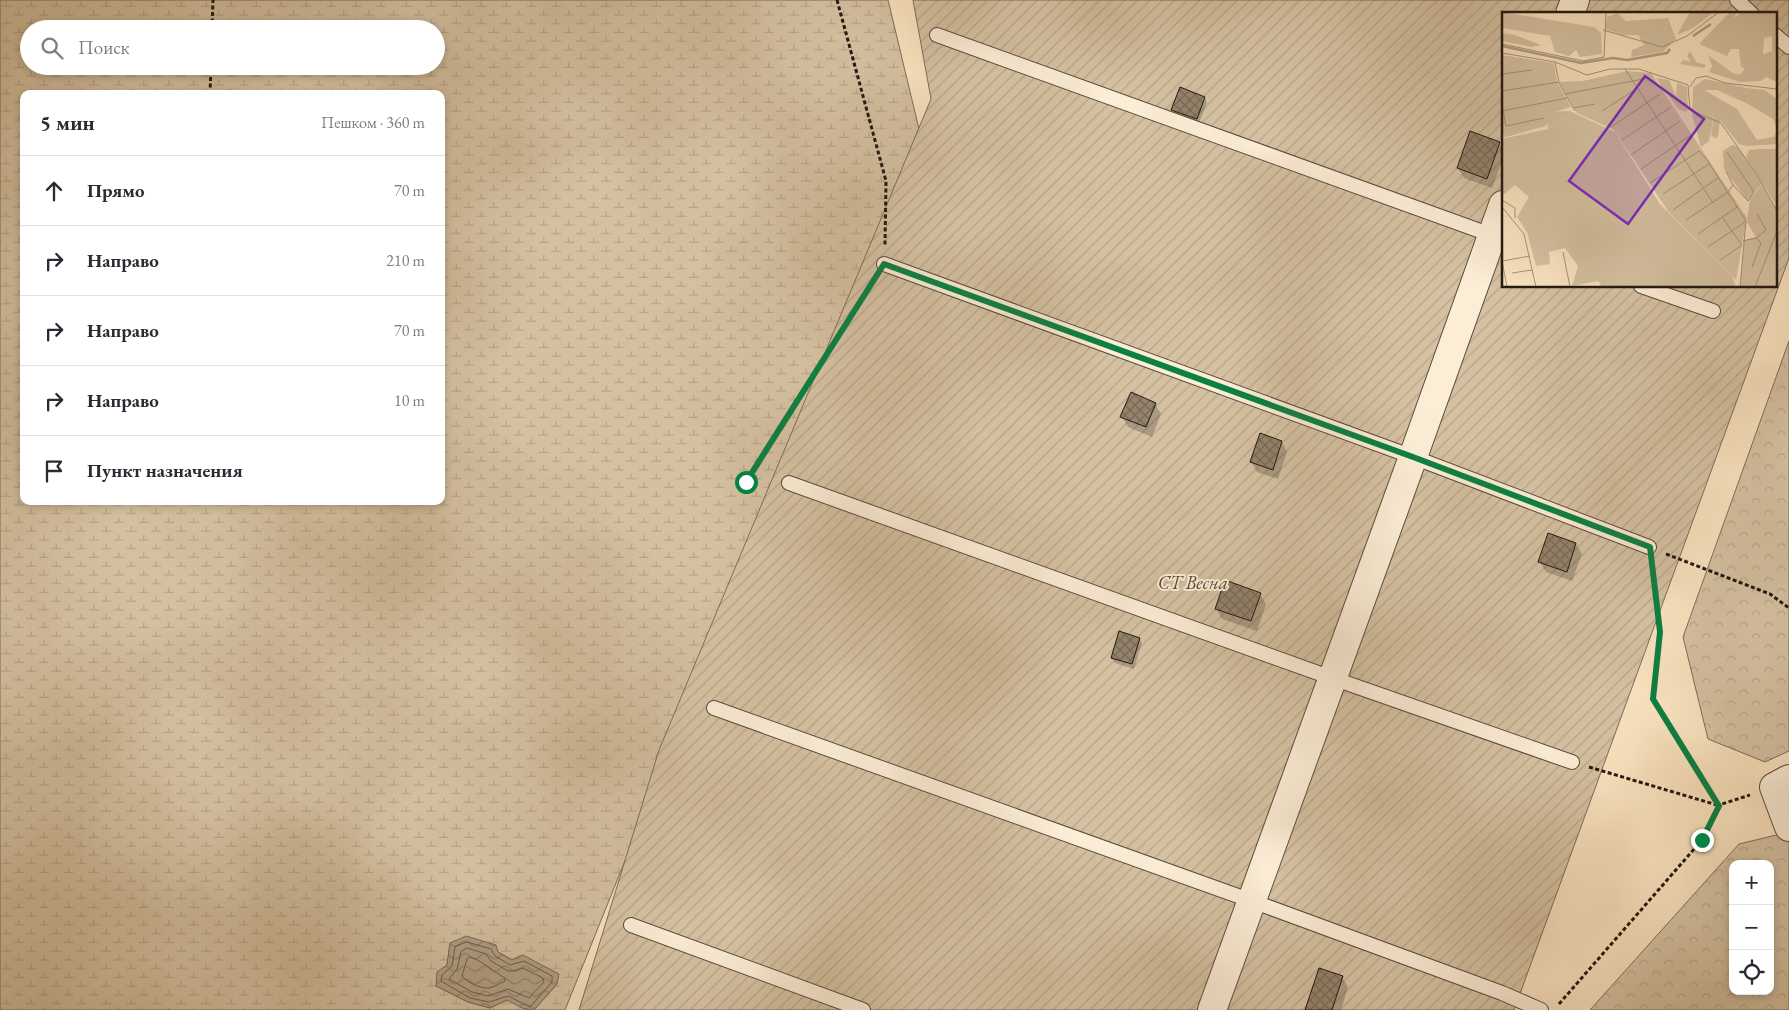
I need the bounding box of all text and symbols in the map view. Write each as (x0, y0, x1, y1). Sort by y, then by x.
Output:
inset map (1502, 12, 1776, 288)
search box (20, 20, 445, 75)
icon: search (38, 34, 66, 62)
text: Поиск (78, 35, 130, 60)
text: 5 мин (40, 109, 95, 136)
text: Пешком · 360 m (321, 112, 425, 133)
icon: ahead (40, 177, 68, 205)
text: Прямо (87, 178, 145, 203)
text: 70 m (394, 180, 425, 201)
icon: right (40, 247, 68, 275)
text: Направо (87, 248, 159, 273)
text: 210 m (386, 250, 425, 271)
icon: right (40, 317, 68, 345)
text: Направо (87, 318, 159, 343)
text: 70 m (394, 320, 425, 341)
icon: right (40, 387, 68, 415)
text: Направо (87, 388, 159, 413)
text: 10 m (394, 390, 425, 411)
icon: arrive (40, 457, 68, 485)
text: Пункт назначения (87, 458, 243, 483)
route start (735, 471, 758, 494)
park label: СТ Весна (1158, 570, 1228, 595)
route end (1691, 829, 1714, 852)
map controls (1729, 860, 1774, 995)
button: + (1729, 860, 1774, 905)
button: − (1729, 905, 1774, 950)
button: locate (1729, 950, 1774, 995)

